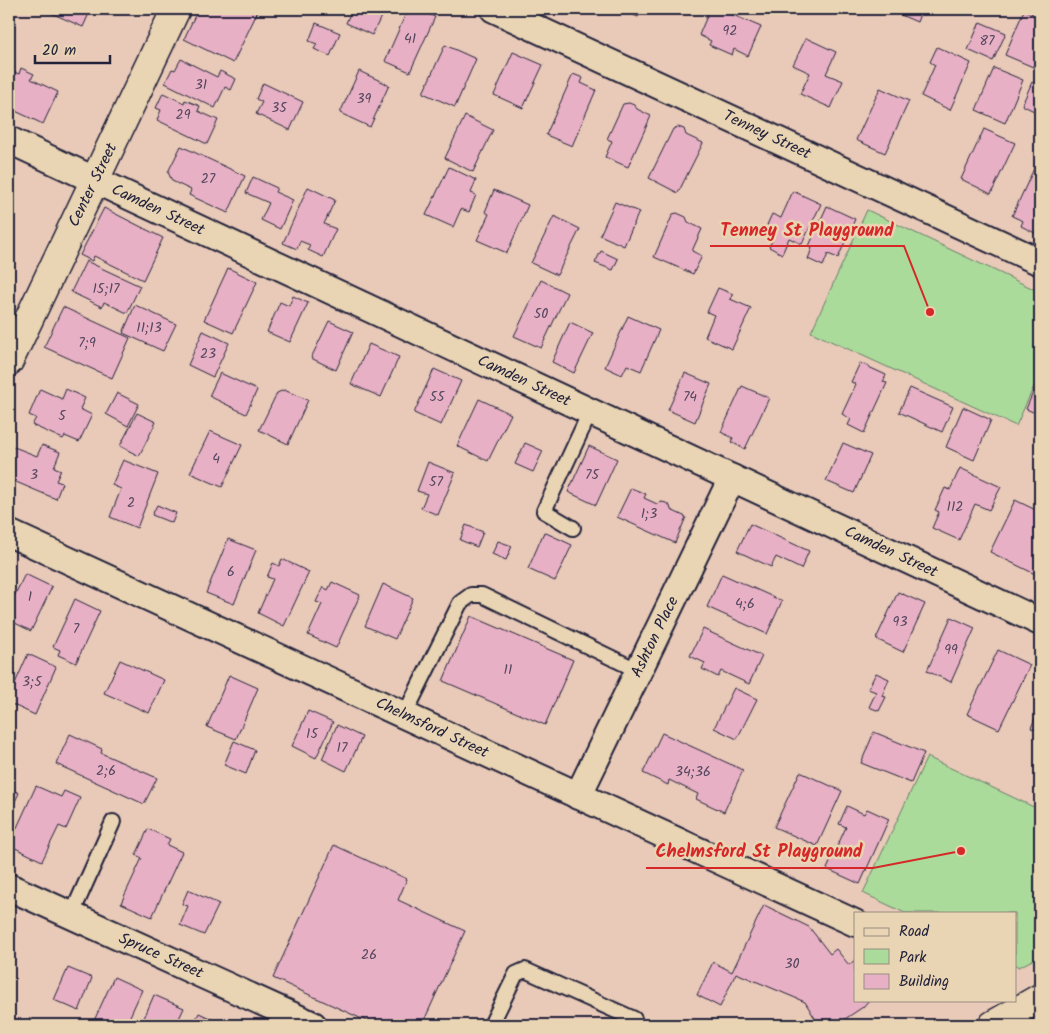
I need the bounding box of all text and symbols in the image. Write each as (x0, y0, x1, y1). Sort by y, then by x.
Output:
house number: 92 (723, 20, 737, 42)
house number: 41 (404, 28, 416, 50)
house number: 87 (980, 30, 995, 52)
scale bar (35, 32, 110, 64)
text: 20 m (42, 39, 76, 63)
house number: 31 (195, 74, 207, 96)
house number: 39 (357, 88, 372, 110)
house number: 35 (271, 97, 288, 119)
house number: 29 (176, 104, 191, 126)
street label: Tenney Street (719, 104, 816, 167)
street label: Center Street (62, 138, 125, 231)
house number: 27 (201, 168, 216, 190)
street label: Camden Street (107, 177, 210, 243)
callout: Tenney St Playground (710, 213, 904, 246)
text: Tenney St Playground (720, 217, 894, 246)
house number: 15;17 (92, 278, 120, 300)
house number: 50 (534, 303, 548, 325)
house number: 11;13 (136, 317, 162, 339)
house number: 7;9 (78, 332, 96, 354)
house number: 23 (200, 343, 216, 365)
street label: Camden Street (473, 348, 576, 414)
house number: 55 (429, 386, 446, 408)
house number: 74 (683, 386, 697, 408)
house number: 5 (58, 405, 67, 427)
house number: 4 (212, 448, 220, 470)
house number: 3 (30, 464, 38, 486)
house number: 75 (585, 464, 600, 486)
house number: 57 (429, 471, 444, 493)
house number: 2 (127, 492, 135, 514)
house number: 112 (947, 496, 963, 518)
house number: 1;3 (641, 503, 657, 525)
street label: Camden Street (840, 519, 943, 585)
house number: 6 (227, 561, 235, 583)
house number: 1 (28, 586, 32, 608)
street label: Ashton Place (624, 592, 686, 682)
house number: 4;6 (735, 593, 755, 615)
house number: 93 (893, 611, 907, 633)
house number: 7 (73, 618, 80, 640)
house number: 99 (944, 639, 958, 661)
house number: 11 (504, 659, 512, 681)
house number: 3;5 (22, 671, 43, 693)
street label: Chelmsford Street (371, 691, 493, 766)
house number: 15 (306, 723, 319, 745)
house number: 17 (337, 737, 348, 759)
house number: 2;6 (96, 760, 116, 782)
house number: 34;36 (675, 761, 711, 783)
callout: Chelmsford St Playground (646, 835, 873, 868)
text: Chelmsford St Playground (655, 838, 863, 867)
legend (854, 912, 1016, 1002)
text: Road (899, 920, 930, 944)
street label: Spruce Street (115, 926, 208, 986)
house number: 26 (361, 944, 377, 966)
text: Park (899, 946, 927, 970)
house number: 30 (785, 953, 800, 975)
text: Building (899, 970, 949, 994)

